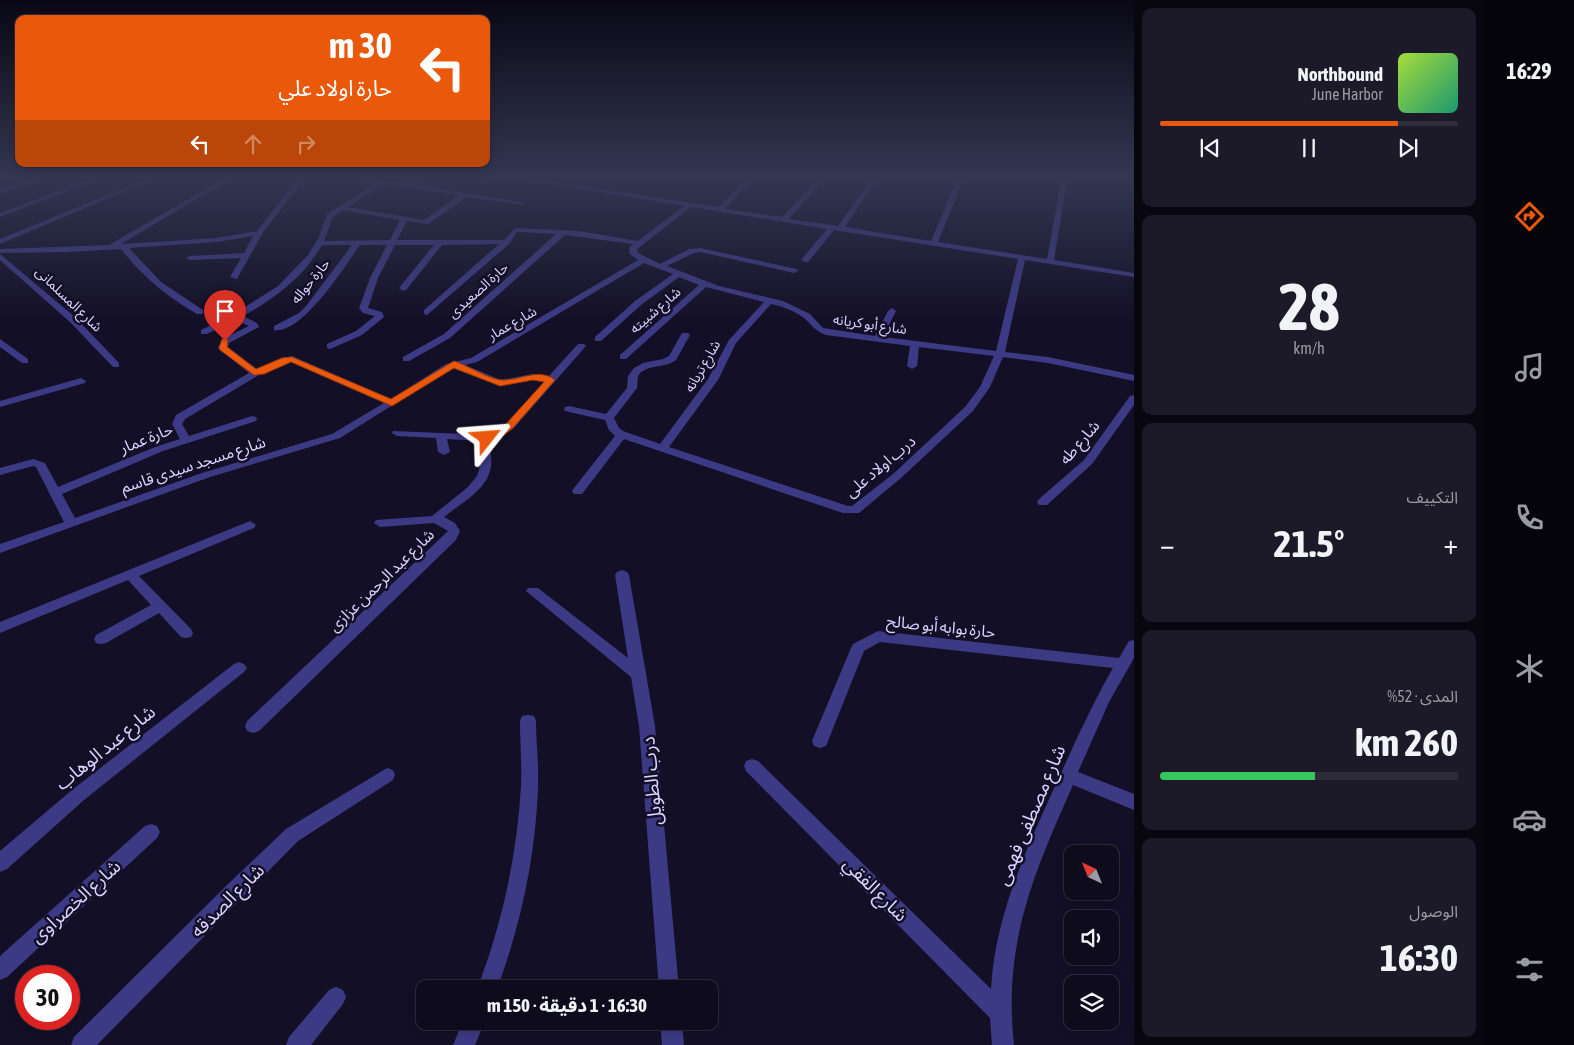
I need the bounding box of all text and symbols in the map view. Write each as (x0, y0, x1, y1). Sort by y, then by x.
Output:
text: 30 m (329, 25, 392, 65)
icon: left (410, 35, 475, 100)
text: 16:29 (1506, 58, 1552, 84)
text: Northbound (1297, 63, 1383, 85)
text: حارة اولاد علي (278, 75, 392, 101)
text: June Harbor (1312, 85, 1383, 103)
icon: left (186, 130, 214, 158)
icon: ahead (239, 130, 267, 158)
icon: right (292, 130, 320, 158)
icon: previous (1196, 134, 1224, 162)
icon: pause (1295, 134, 1323, 162)
icon: next (1394, 134, 1422, 162)
icon: directions (1512, 199, 1547, 234)
street label: حارة حواله (287, 255, 334, 307)
street label: حارة الصعيدى (445, 259, 512, 322)
street label: شارع المسلمانى (30, 263, 106, 337)
text: 28 (1278, 269, 1340, 344)
street label: شارع شبيته (626, 284, 686, 339)
pin (204, 290, 246, 341)
icon: arrive (211, 297, 239, 325)
street label: شارع عمار (484, 303, 541, 346)
street label: شارع أبو كريانه (832, 310, 908, 340)
street label: شارع تريانه (681, 337, 726, 396)
text: km/h (1293, 339, 1325, 357)
icon: music (1512, 350, 1547, 385)
position arrow (460, 411, 512, 463)
street label: شارع طه (1055, 416, 1106, 470)
street label: حارة عمار (116, 419, 176, 458)
street label: درب اولاد على (841, 431, 919, 501)
street label: شارع مسجد سيدى قاسم (118, 432, 269, 500)
text: التكييف (1406, 488, 1458, 506)
icon: phone (1512, 500, 1547, 535)
text: 21.5° (1274, 522, 1344, 565)
street label: شارع عبد الرحمن عزازى (325, 525, 440, 638)
text: − (1160, 528, 1175, 560)
text: + (1443, 528, 1458, 560)
street label: حارة بوابه أبو صالح (885, 611, 996, 645)
icon: climate (1512, 651, 1547, 686)
text: المدى · 52% (1387, 687, 1458, 705)
street label: شارع عبد الوهاب (51, 700, 161, 796)
text: 260 km (1355, 721, 1458, 764)
street label: درب الطويل (636, 736, 667, 826)
street label: شارع مصطفى فهمى (991, 742, 1072, 890)
icon: car (1512, 802, 1547, 837)
north arrow (1064, 845, 1119, 900)
map controls (1064, 845, 1119, 1030)
street label: شارع الفقي (836, 852, 913, 929)
street label: شارع الخصراوى (25, 855, 127, 949)
street label: شارع الصدقه (186, 859, 270, 943)
text: الوصول (1409, 902, 1458, 920)
button: sound (1064, 910, 1119, 965)
text: 16:30 (1380, 936, 1458, 979)
icon: filters (1512, 952, 1547, 987)
speed limit sign: 30 (15, 965, 80, 1030)
button: layers (1064, 975, 1119, 1030)
text: 16:30 · 1 دقيقة · 150 m (487, 994, 647, 1016)

